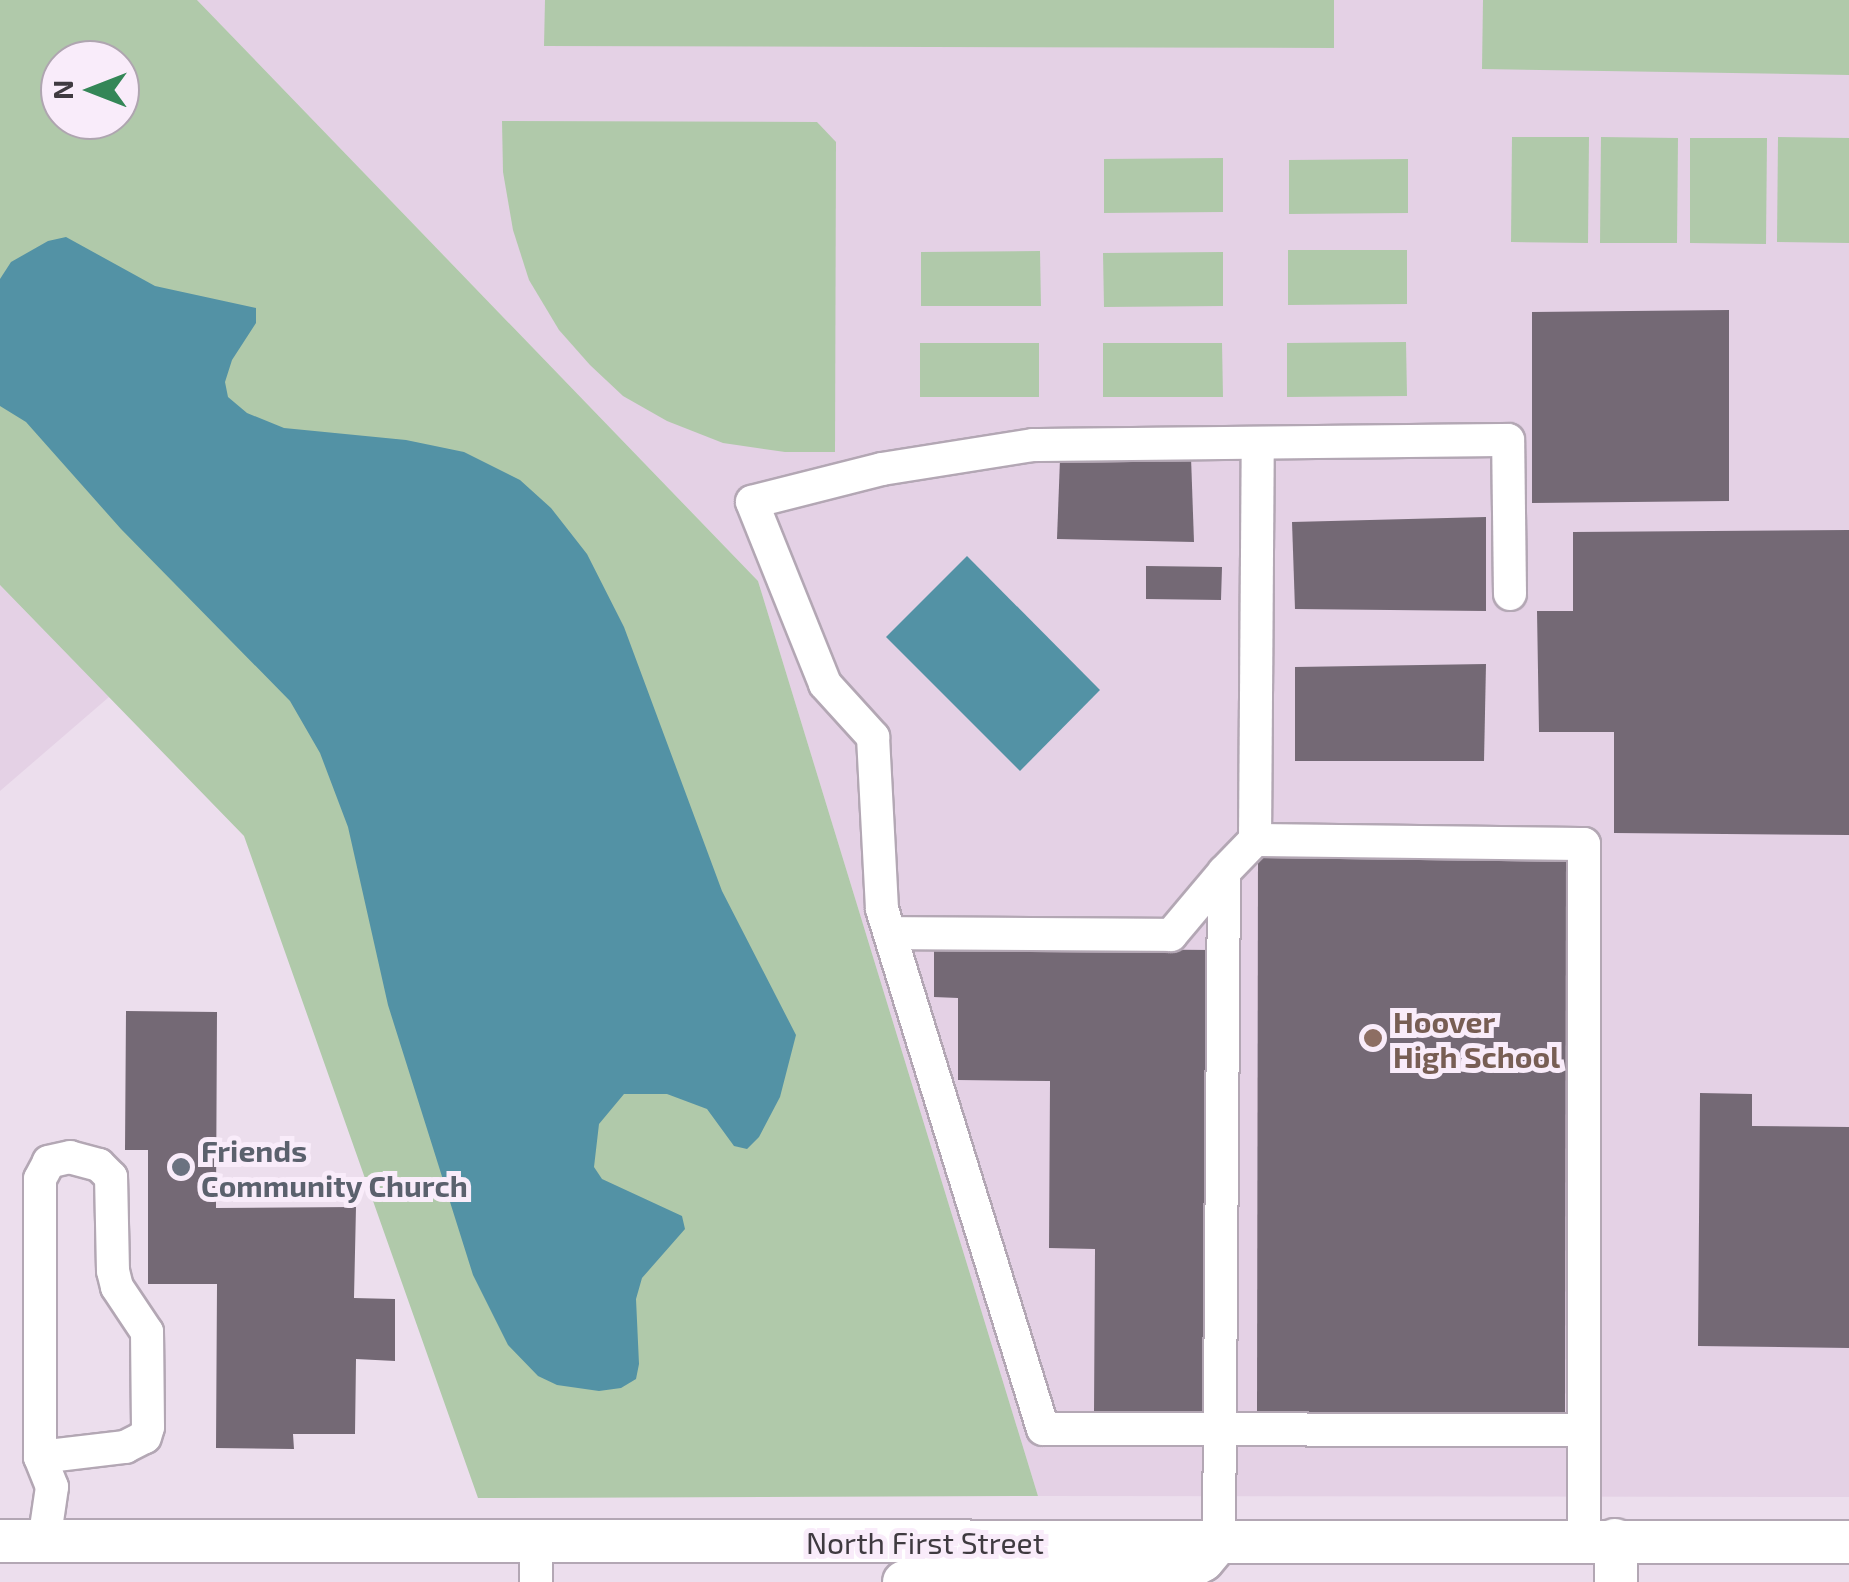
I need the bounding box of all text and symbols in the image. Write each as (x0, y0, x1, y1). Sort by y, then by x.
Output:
north arrow (40, 40, 140, 140)
text: N (45, 80, 79, 100)
place label: Hoover High School (1393, 1003, 1560, 1074)
marker: Hoover High School (1362, 1027, 1384, 1049)
place label: Friends Community Church (201, 1132, 468, 1202)
marker: Friends Community Church (170, 1156, 192, 1178)
street label: North First Street (806, 1524, 1044, 1560)

